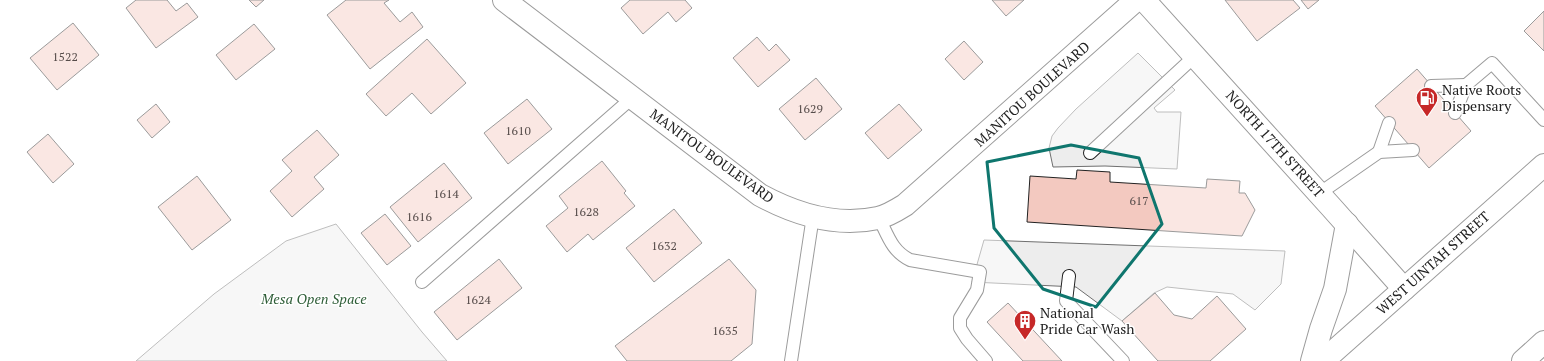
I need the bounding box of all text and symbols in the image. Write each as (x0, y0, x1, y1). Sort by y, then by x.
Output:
street label: MANITOU BOULEVARD (970, 37, 1093, 151)
house number: 1522 (52, 49, 78, 64)
place label: Native Roots Dispensary (1442, 80, 1521, 115)
fuel station icon: Native Roots Dispensary (1414, 85, 1440, 118)
street label: NORTH 17TH STREET (1222, 86, 1329, 202)
house number: 1629 (797, 101, 823, 116)
street label: MANITOU BOULEVARD (646, 104, 778, 207)
house number: 1610 (505, 123, 531, 138)
house number: 1614 (433, 186, 459, 201)
house number: 617 (1129, 193, 1149, 208)
house number: 1628 (573, 204, 599, 219)
street label: WEST UINTAH STREET (1372, 206, 1494, 319)
house number: 1616 (406, 209, 432, 224)
house number: 1632 (651, 238, 677, 253)
park label: Mesa Open Space (260, 289, 367, 308)
house number: 1624 (465, 292, 491, 307)
place label: National Pride Car Wash (1040, 303, 1135, 338)
building icon: National Pride Car Wash (1012, 308, 1038, 341)
house number: 1635 (712, 323, 738, 338)

